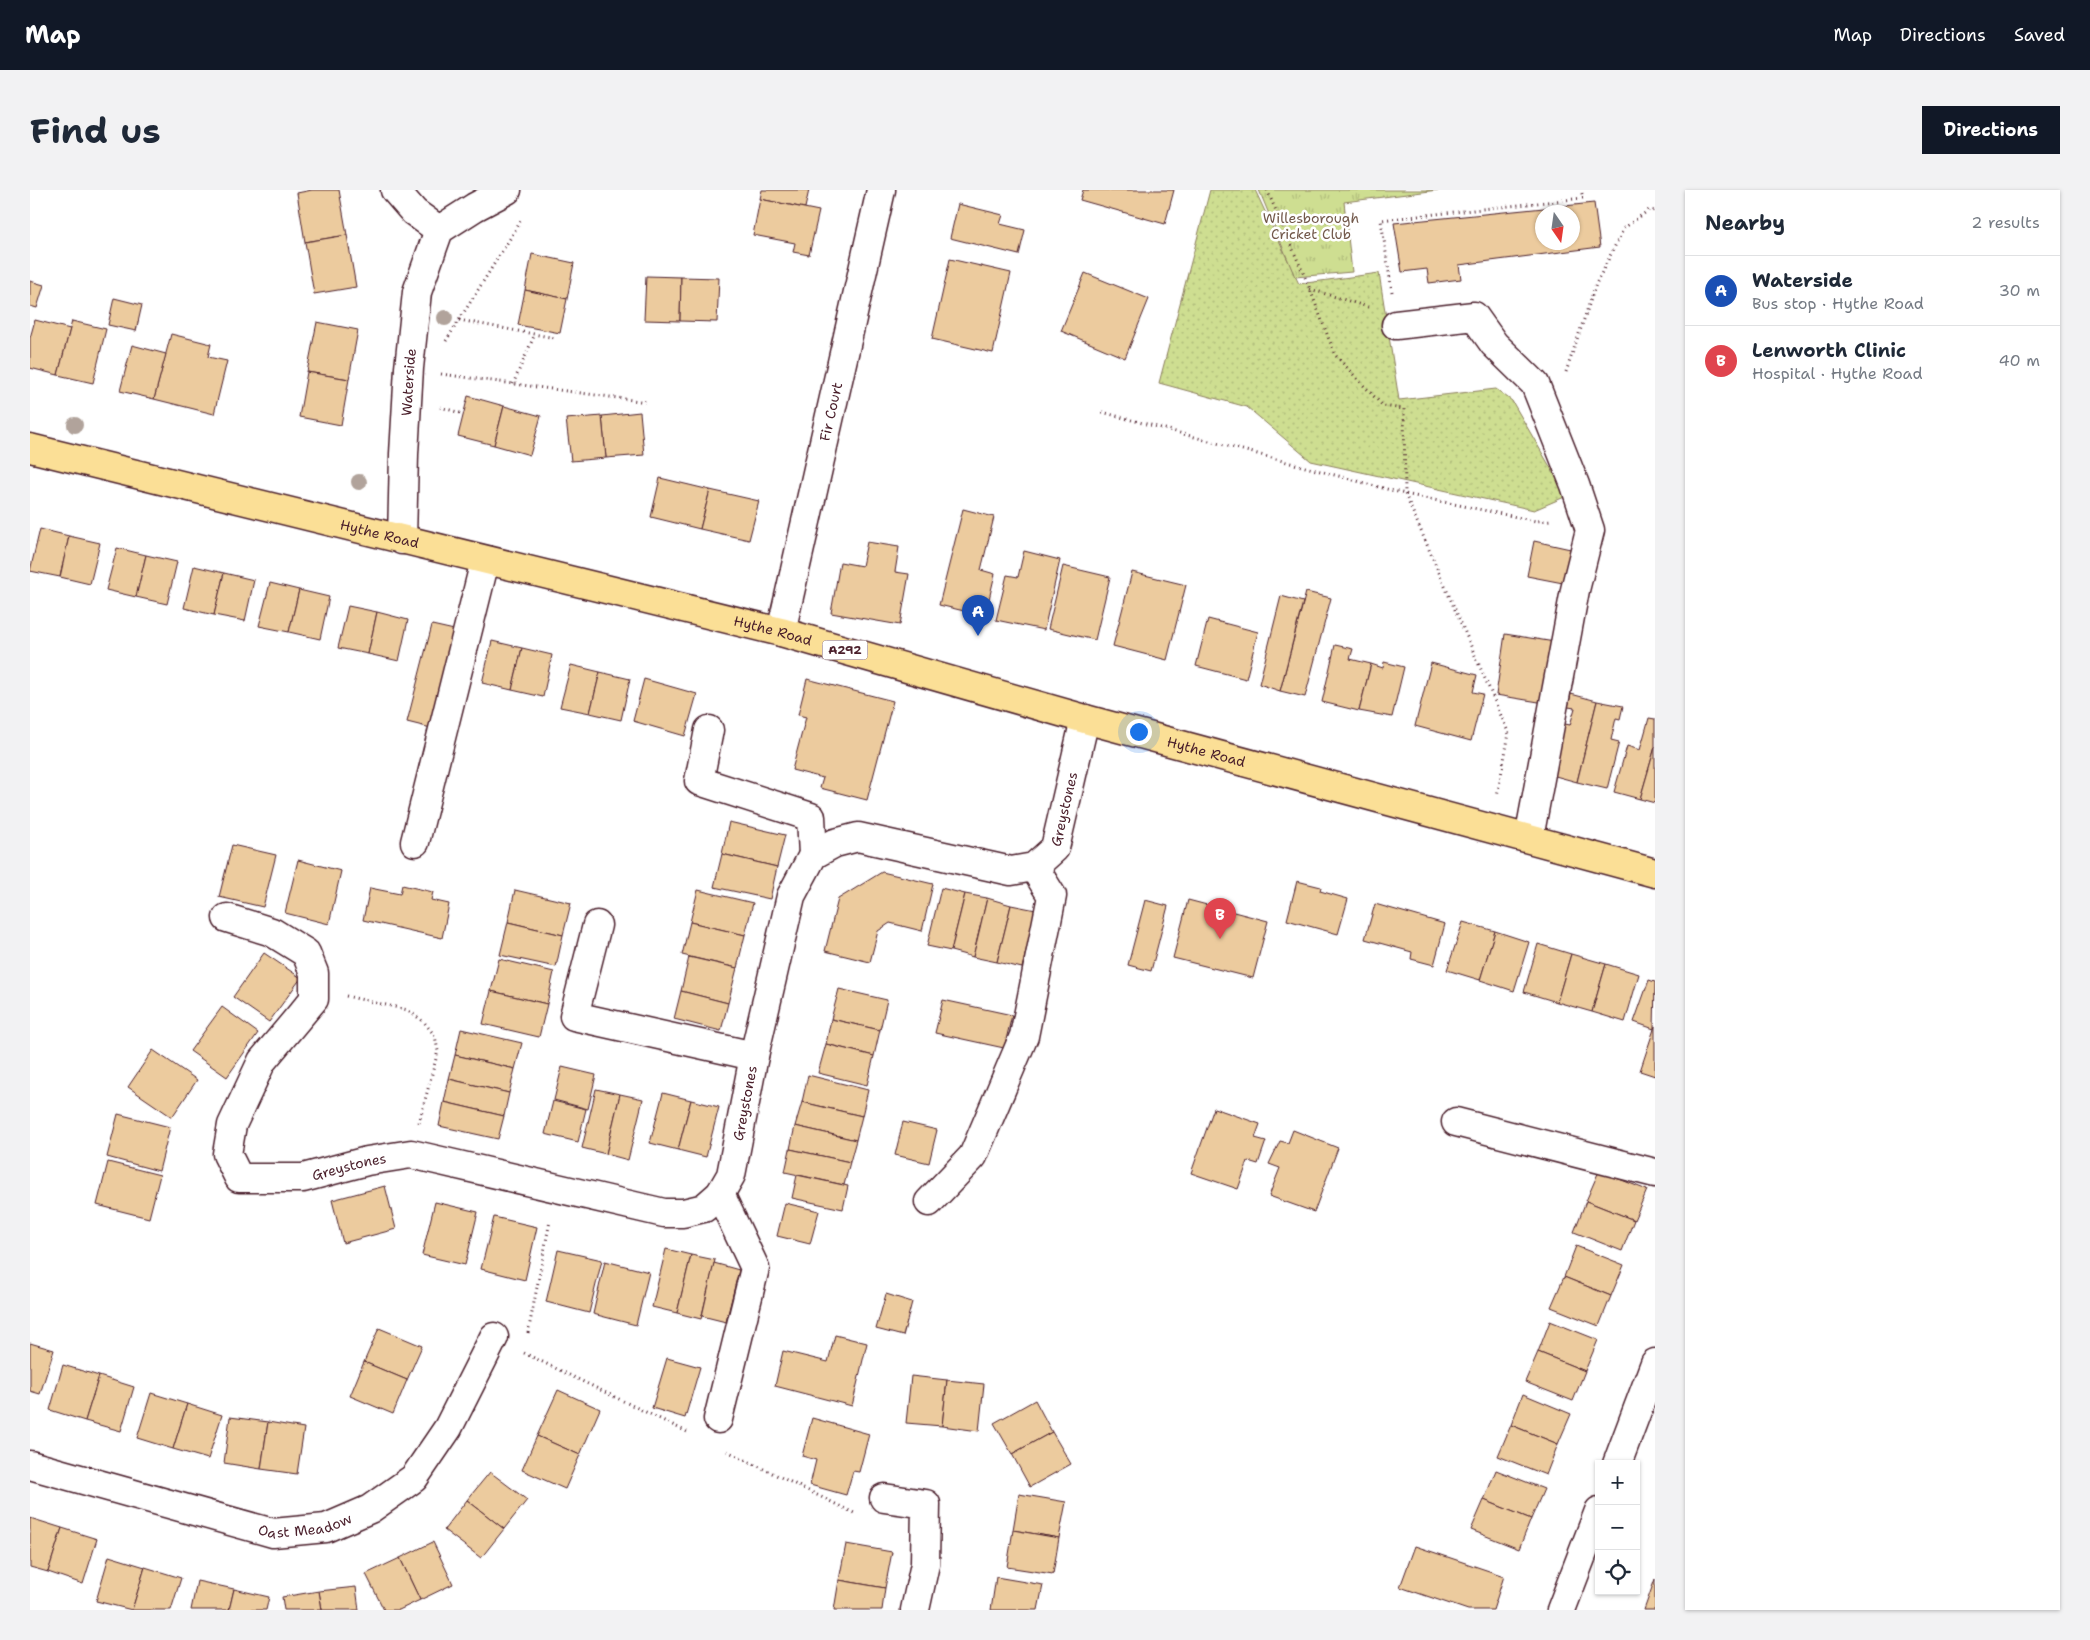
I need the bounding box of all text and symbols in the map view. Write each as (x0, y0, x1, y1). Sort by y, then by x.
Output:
text: Map (25, 19, 81, 51)
text: Map (1834, 23, 1872, 47)
text: Directions (1900, 23, 1986, 47)
text: Saved (2014, 23, 2065, 47)
button: Directions (1922, 106, 2060, 154)
text: Find us (30, 107, 161, 154)
north arrow (1535, 205, 1580, 250)
park label: Willesborough Cricket Club (1263, 209, 1359, 243)
text: Nearby (1705, 209, 1785, 237)
text: 2 results (1971, 212, 2040, 233)
text: Waterside (1752, 268, 1853, 293)
text: A (1715, 280, 1727, 301)
text: 30 m (1999, 280, 2040, 301)
text: Bus stop · Hythe Road (1752, 293, 1924, 314)
text: Lenworth Clinic (1752, 338, 1906, 363)
street label: Waterside (397, 347, 420, 417)
text: B (1716, 350, 1726, 371)
text: 40 m (1998, 350, 2040, 371)
text: Hospital · Hythe Road (1752, 363, 1923, 384)
street label: Fir Court (815, 380, 846, 443)
street label: Hythe Road (338, 515, 421, 552)
pin: A (962, 595, 994, 636)
street label: Hythe Road (732, 612, 814, 649)
road number: A292 (822, 640, 868, 660)
your location (1126, 719, 1152, 745)
street label: Hythe Road (1165, 733, 1248, 771)
street label: Greystones (1047, 770, 1081, 848)
pin: B (1204, 898, 1236, 939)
street label: Greystones (729, 1064, 761, 1142)
street label: Greystones (310, 1149, 388, 1184)
map controls (1595, 1460, 1640, 1595)
button: + (1595, 1460, 1640, 1505)
button: − (1595, 1505, 1640, 1550)
street label: Oast Meadow (256, 1509, 354, 1543)
button: locate (1595, 1550, 1640, 1595)

